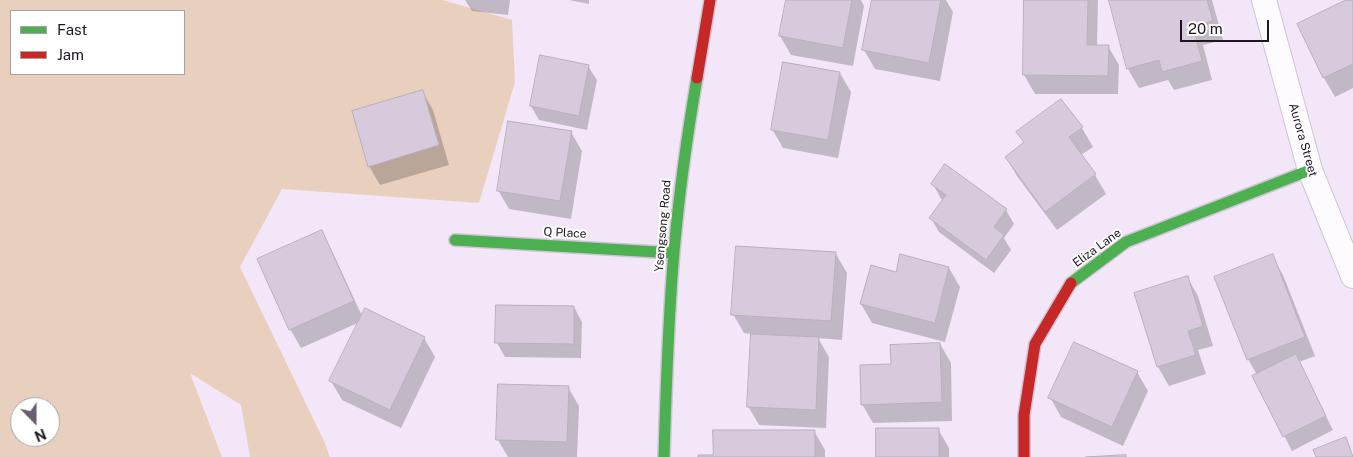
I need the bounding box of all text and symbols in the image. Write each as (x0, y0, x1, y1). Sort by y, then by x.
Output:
legend (10, 10, 185, 75)
scale bar (1183, 10, 1272, 42)
text: 20 m (1188, 20, 1223, 37)
text: Fast (57, 21, 87, 38)
text: Jam (57, 46, 84, 63)
street label: Aurora Street (1286, 102, 1320, 178)
street label: Ysengsong Road (652, 180, 674, 272)
street label: Q Place (543, 225, 587, 241)
street label: Eliza Lane (1070, 226, 1124, 270)
north arrow (10, 397, 60, 447)
text: N (32, 426, 48, 444)

